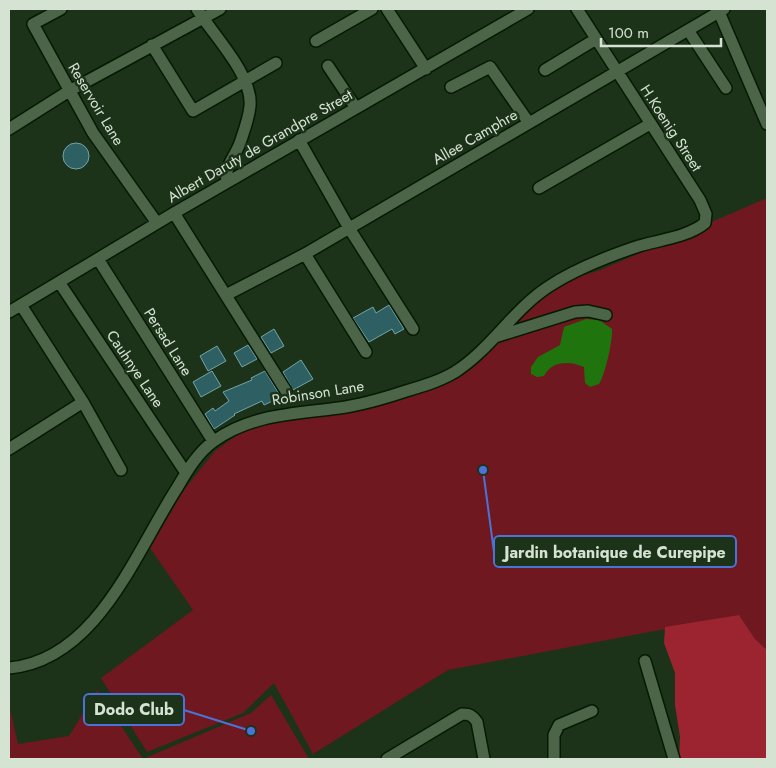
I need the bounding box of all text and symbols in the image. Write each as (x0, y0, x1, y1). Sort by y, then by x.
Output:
scale bar (601, 15, 721, 47)
text: 100 m (608, 22, 649, 44)
street label: Reservoir Lane (63, 58, 130, 150)
street label: H.Koenig Street (635, 80, 708, 176)
street label: Albert Daruty de Grandpre Street (163, 84, 357, 208)
street label: Allee Camphre (428, 104, 522, 170)
street label: Persad Lane (138, 304, 198, 381)
street label: Cauhnye Lane (101, 326, 169, 412)
street label: Robinson Lane (270, 375, 366, 411)
callout: Jardin botanique de Curepipe (494, 536, 736, 567)
text: Jardin botanique de Curepipe (501, 541, 726, 564)
callout: Dodo Club (84, 694, 184, 725)
text: Dodo Club (94, 698, 174, 721)

